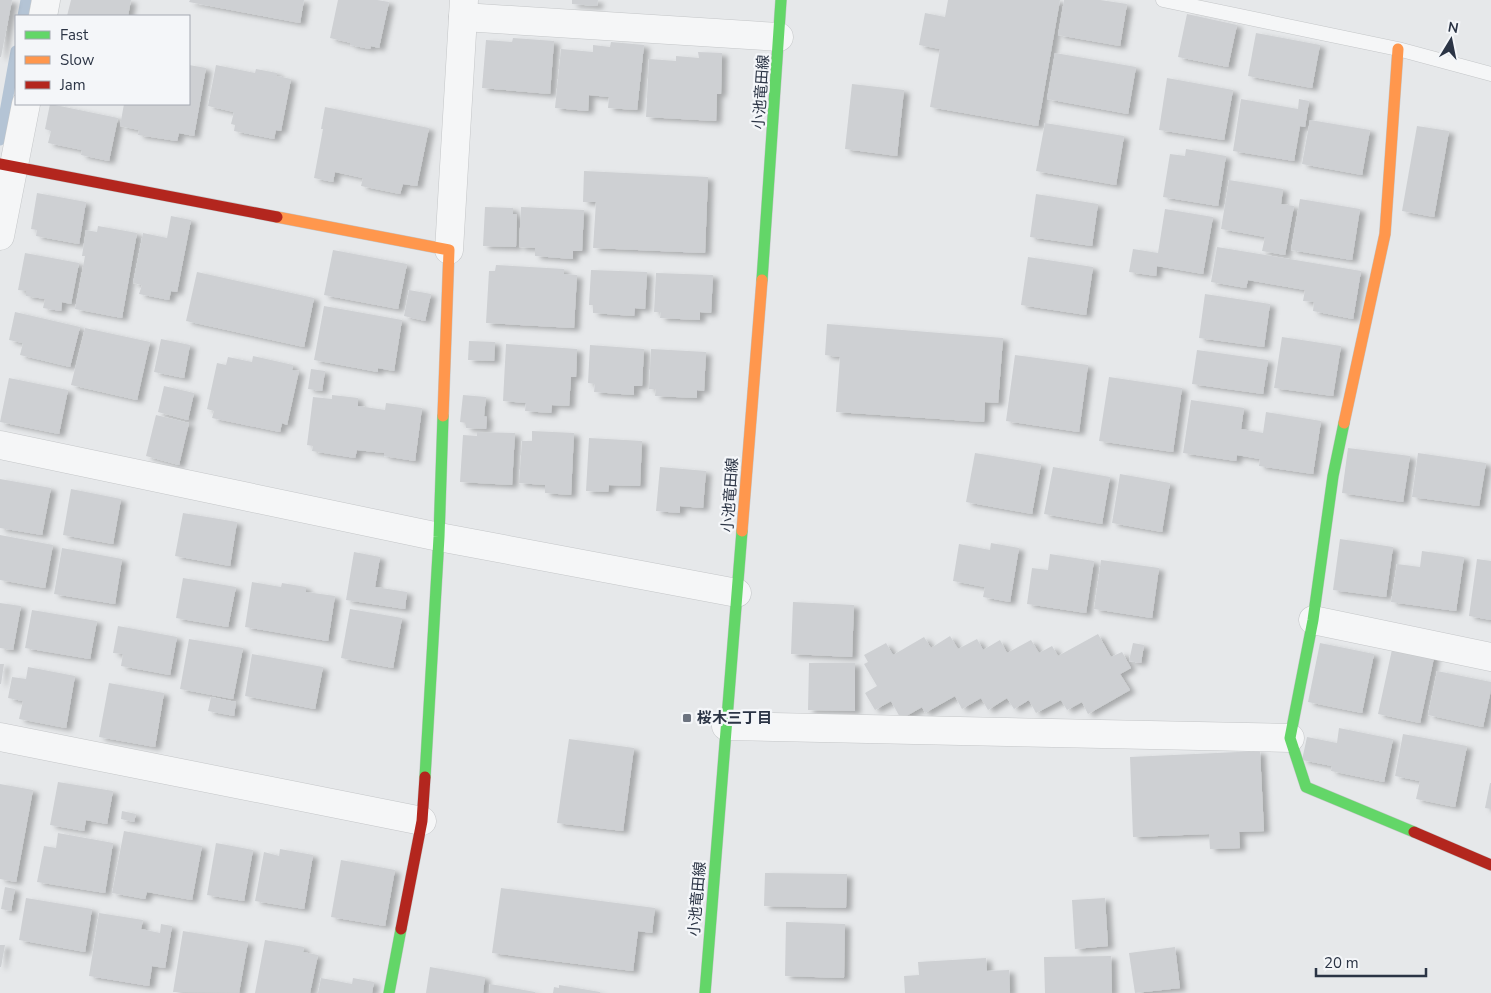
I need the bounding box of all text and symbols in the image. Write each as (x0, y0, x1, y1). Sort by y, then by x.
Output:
legend (15, 15, 190, 105)
north arrow (1426, 15, 1476, 65)
text: N (1446, 17, 1460, 38)
text: Fast (60, 25, 89, 45)
text: Slow (60, 50, 95, 70)
street label: 小池竜田線 (748, 54, 774, 130)
text: Jam (59, 75, 86, 95)
street label: 小池竜田線 (717, 457, 743, 533)
place label: 桜木三丁目 (697, 708, 772, 728)
marker: 桜木三丁目 (681, 712, 693, 724)
street label: 小池竜田線 (684, 861, 710, 937)
scale bar (1316, 946, 1426, 978)
text: 20 m (1324, 953, 1359, 973)

